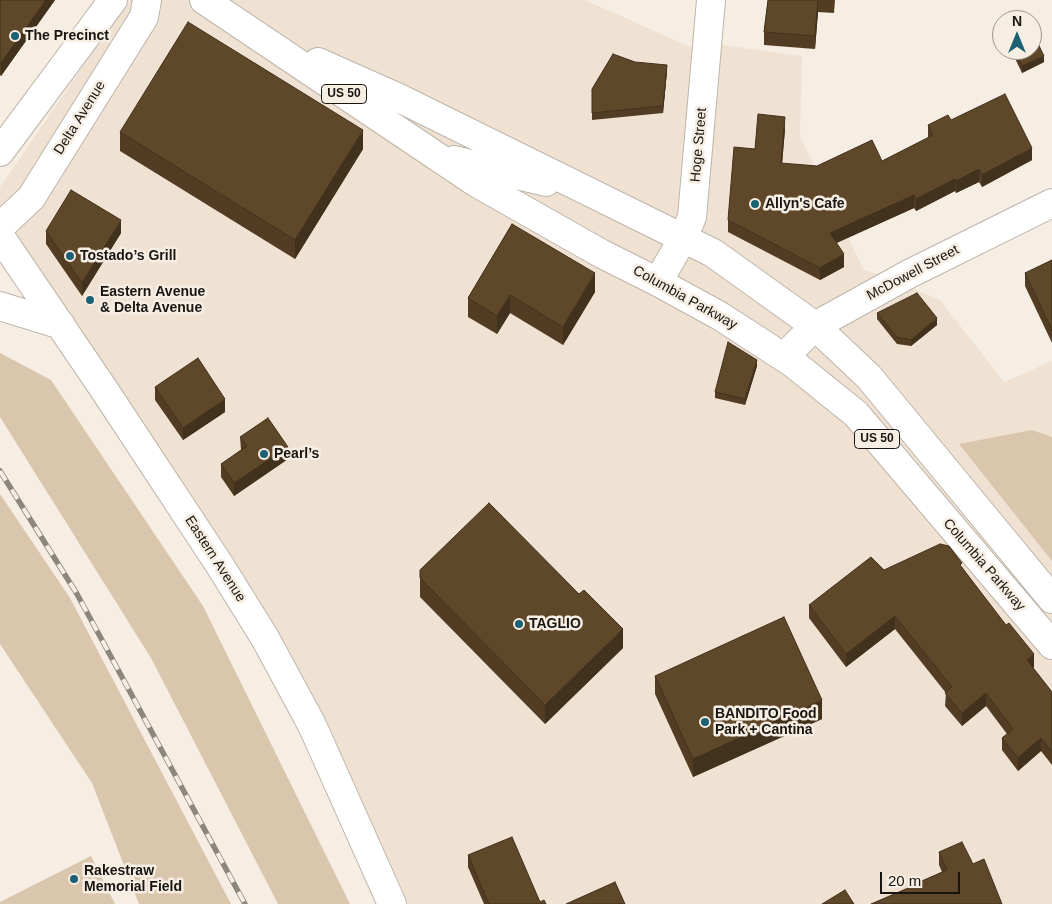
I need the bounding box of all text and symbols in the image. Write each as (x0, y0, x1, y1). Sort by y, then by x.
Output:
north arrow (992, 10, 1042, 60)
text: N (1012, 13, 1022, 29)
place label: The Precinct (25, 28, 109, 44)
marker: The Precinct (9, 30, 21, 42)
street label: Delta Avenue (51, 78, 109, 158)
road number: US 50 (322, 85, 366, 104)
street label: Hoge Street (687, 107, 711, 183)
place label: Allyn's Cafe (765, 196, 845, 212)
marker: Allyn's Cafe (749, 198, 761, 210)
street label: McDowell Street (864, 242, 962, 304)
place label: Tostado’s Grill (80, 248, 176, 264)
marker: Tostado’s Grill (64, 250, 76, 262)
street label: Columbia Parkway (630, 262, 740, 334)
place label: Eastern Avenue & Delta Avenue (100, 284, 205, 316)
marker: Eastern Avenue & Delta Avenue (84, 294, 96, 306)
road number: US 50 (854, 429, 900, 448)
place label: Pearl’s (274, 446, 319, 462)
marker: Pearl’s (258, 448, 270, 460)
street label: Eastern Avenue (181, 513, 249, 605)
street label: Columbia Parkway (939, 515, 1029, 615)
place label: TAGLIO (529, 616, 581, 632)
marker: TAGLIO (513, 618, 525, 630)
place label: BANDITO Food Park + Cantina (715, 706, 817, 739)
marker: BANDITO Food Park + Cantina (699, 716, 711, 728)
scale bar (882, 862, 962, 894)
place label: Rakestraw Memorial Field (84, 863, 182, 896)
text: 20 m (888, 872, 921, 889)
marker: Rakestraw Memorial Field (68, 873, 80, 885)

